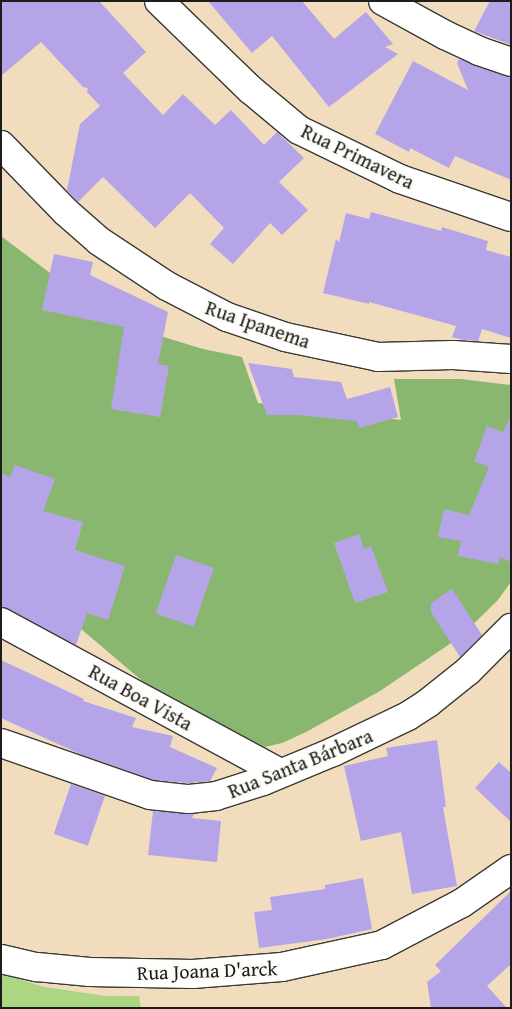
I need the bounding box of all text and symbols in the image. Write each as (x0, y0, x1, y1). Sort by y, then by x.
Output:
street label: Rua Primavera (298, 118, 418, 194)
street label: Rua Ipanema (203, 295, 313, 353)
street label: Rua Boa Vista (85, 659, 197, 735)
street label: Rua Santa Bárbara (224, 723, 376, 803)
street label: Rua Joana D'arck (136, 956, 278, 984)

